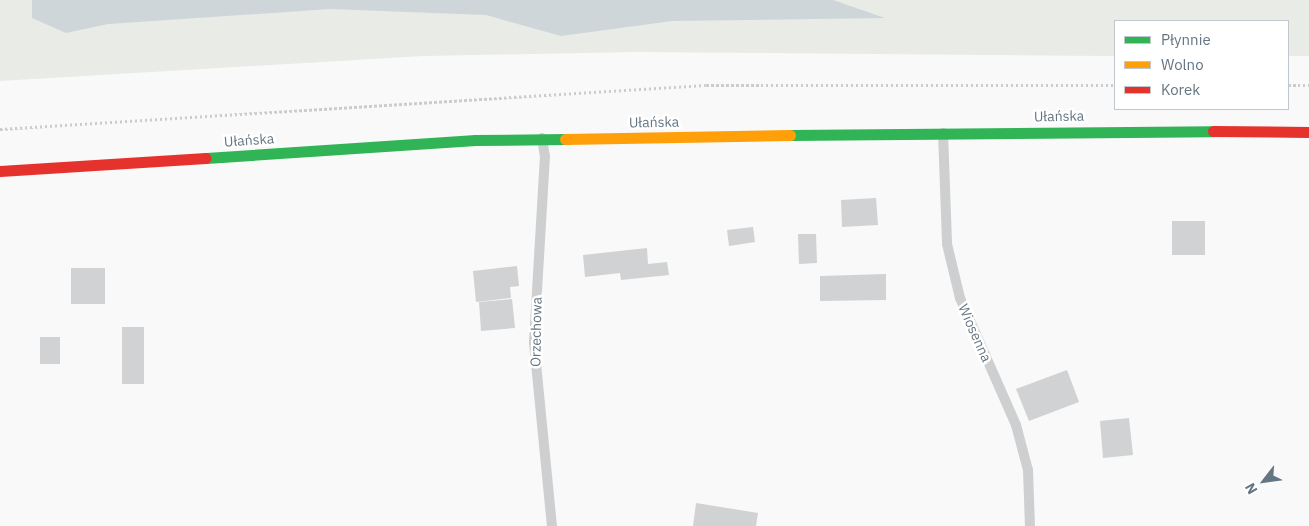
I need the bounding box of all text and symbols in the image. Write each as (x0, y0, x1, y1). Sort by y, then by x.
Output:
legend (1114, 20, 1289, 110)
text: Płynnie (1161, 30, 1211, 49)
text: Wolno (1161, 55, 1204, 74)
text: Korek (1161, 80, 1200, 99)
street label: Ułańska (1034, 107, 1084, 125)
street label: Ułańska (629, 113, 679, 131)
street label: Ułańska (223, 130, 275, 150)
street label: Orzechowa (527, 297, 545, 367)
street label: Wiosenna (955, 301, 995, 365)
north arrow (1239, 456, 1289, 506)
text: N (1241, 480, 1261, 497)

